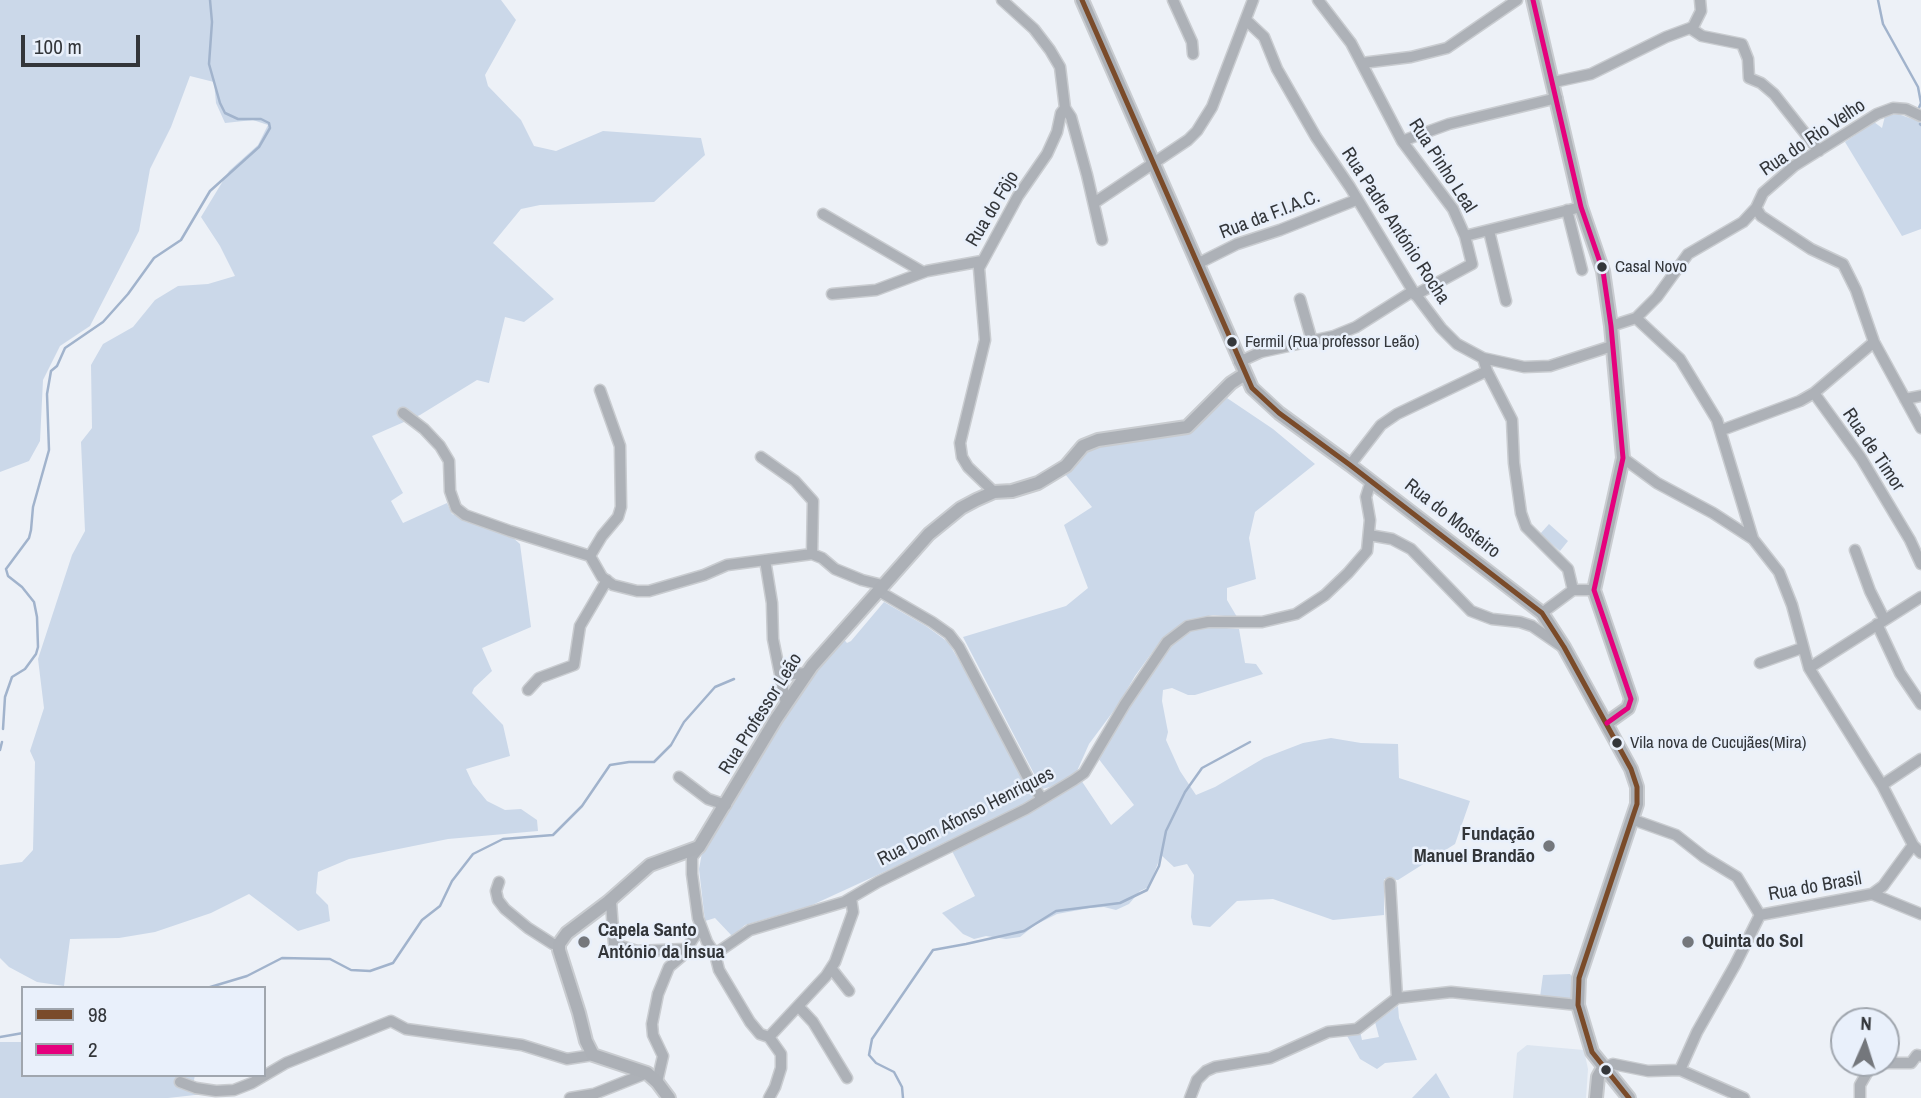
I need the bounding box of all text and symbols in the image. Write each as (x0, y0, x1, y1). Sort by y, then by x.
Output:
scale bar (24, 21, 144, 65)
text: 100 m (34, 32, 82, 61)
street label: Rua do Rio Velho (1756, 94, 1870, 182)
street label: Rua Pinho Leal (1403, 115, 1481, 217)
street label: Rua Padre António Rocha (1336, 144, 1454, 308)
street label: Rua do Fôjo (962, 167, 1024, 251)
street label: Rua da F.I.A.C. (1217, 185, 1323, 245)
place label: Casal Novo (1615, 257, 1687, 277)
marker: Casal Novo (1595, 260, 1609, 274)
place label: Fermil (Rua professor Leão) (1245, 332, 1419, 352)
marker: Fermil (Rua professor Leão) (1225, 335, 1239, 349)
street label: Rua de Timor (1837, 404, 1909, 496)
street label: Rua do Mosteiro (1400, 475, 1504, 563)
street label: Rua Professor Leão (715, 649, 807, 779)
place label: Vila nova de Cucujães(Mira) (1630, 733, 1806, 753)
marker: Vila nova de Cucujães(Mira) (1610, 736, 1624, 750)
street label: Rua Dom Afonso Henriques (874, 763, 1058, 871)
place label: Fundação Manuel Brandão (1414, 824, 1535, 868)
marker: Fundação Manuel Brandão (1541, 838, 1557, 854)
street label: Rua do Brasil (1767, 868, 1863, 906)
place label: Capela Santo António da Ínsua (598, 920, 724, 964)
place label: Quinta do Sol (1702, 931, 1803, 953)
marker: Capela Santo António da Ínsua (576, 934, 592, 950)
marker: Quinta do Sol (1680, 934, 1696, 950)
legend (21, 986, 266, 1077)
text: 98 (88, 1000, 107, 1029)
north arrow (1830, 1007, 1900, 1077)
text: N (1860, 1010, 1872, 1036)
text: 2 (88, 1035, 98, 1064)
unlabelled marker (1599, 1063, 1613, 1077)

